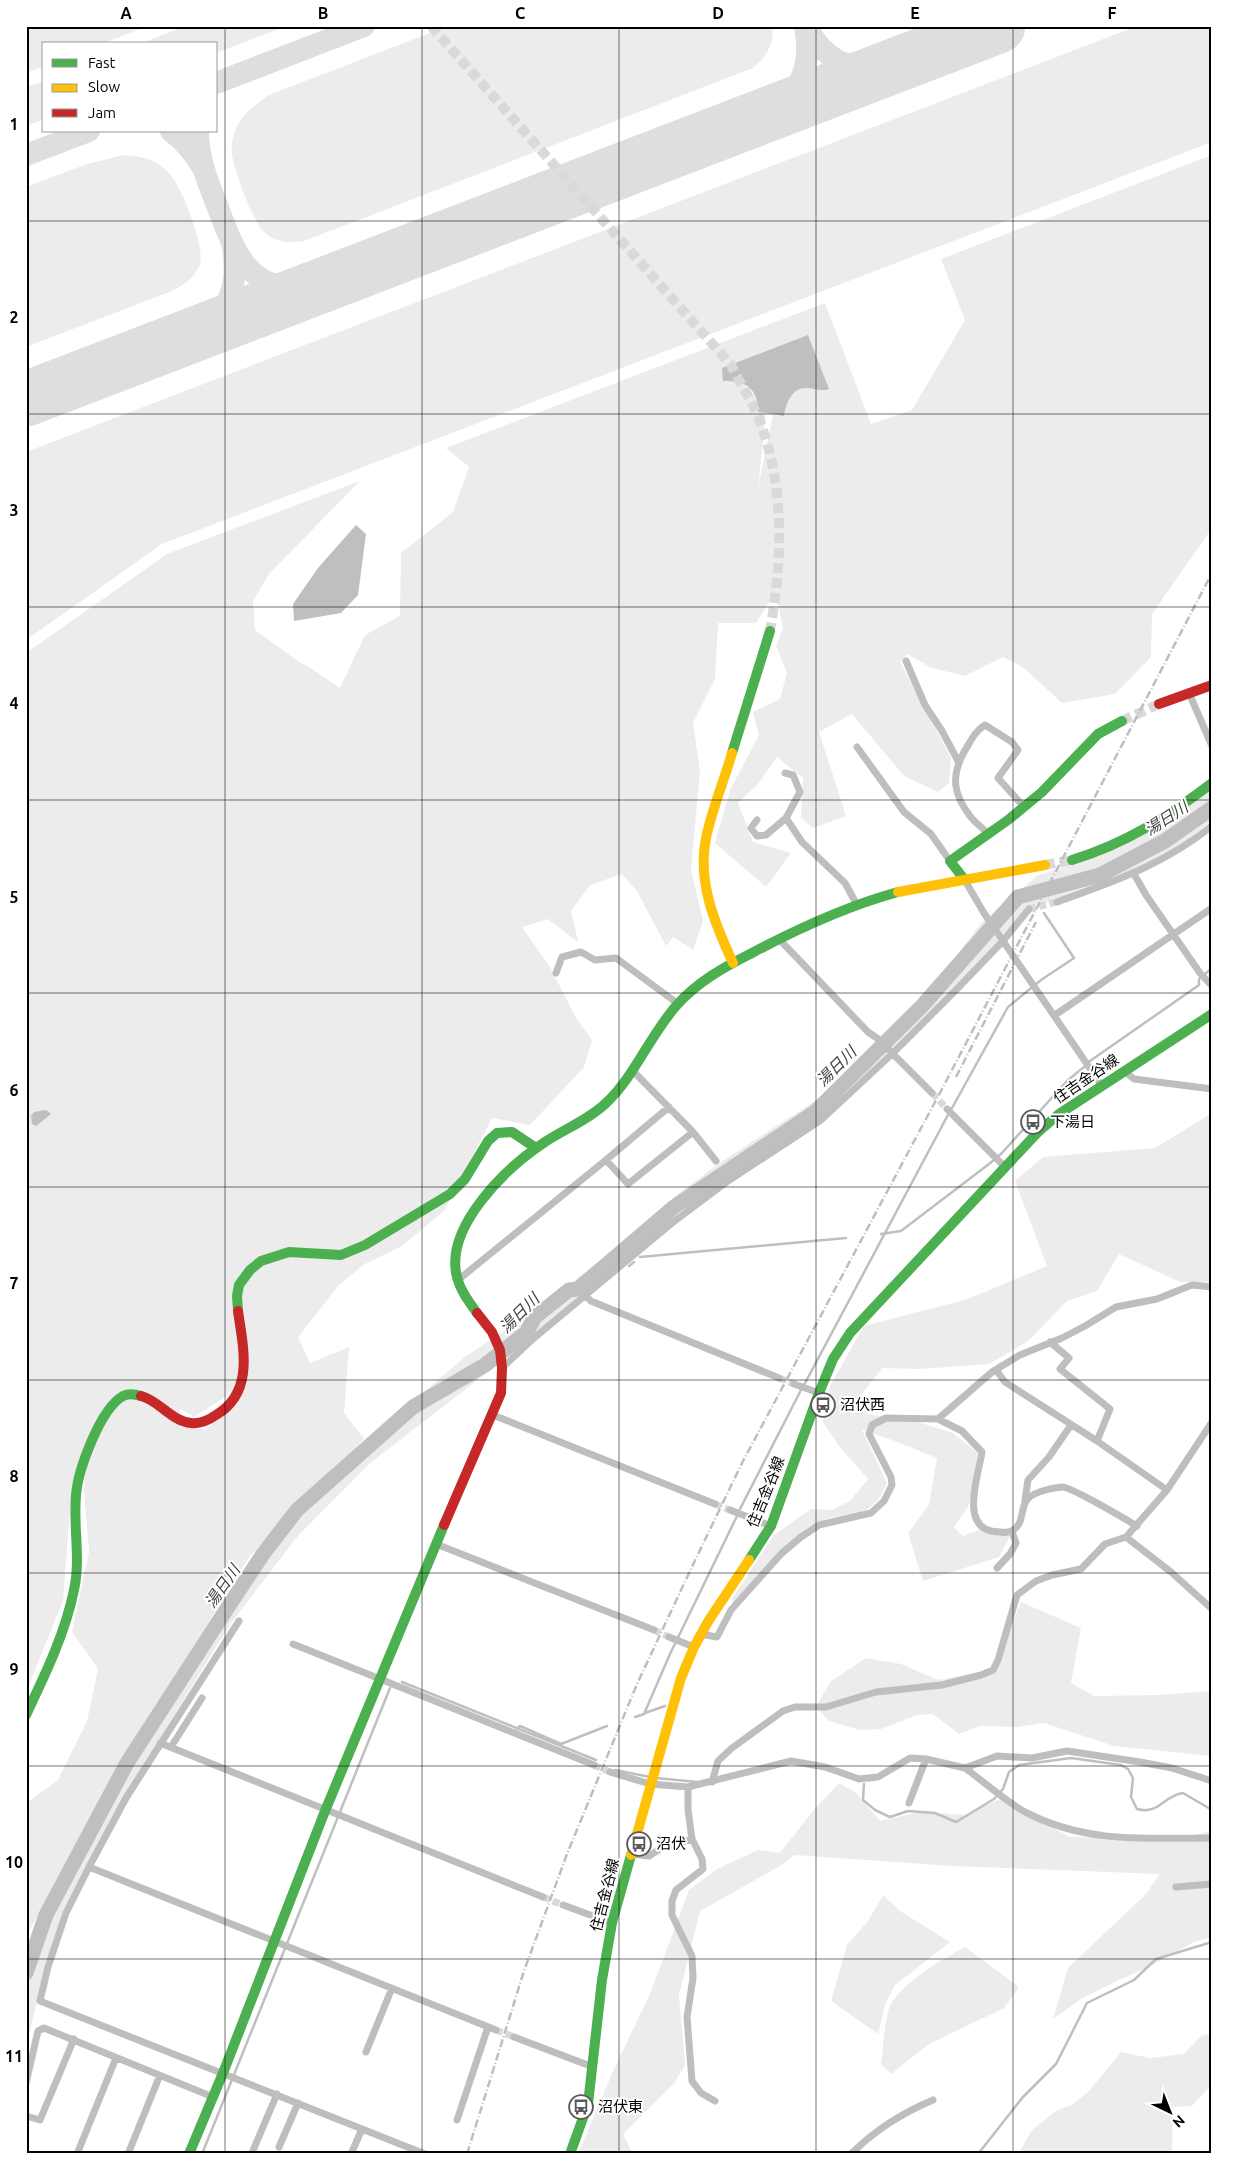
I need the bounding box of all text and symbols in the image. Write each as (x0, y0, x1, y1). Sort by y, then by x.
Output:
text: A (120, 4, 132, 22)
text: B (318, 4, 328, 22)
text: C (515, 4, 525, 22)
text: D (712, 4, 724, 22)
text: E (910, 4, 920, 22)
text: F (1108, 4, 1117, 22)
legend (42, 42, 218, 132)
text: Fast (88, 54, 116, 71)
text: Slow (88, 78, 121, 95)
text: Jam (88, 104, 116, 121)
text: 1 (9, 115, 19, 133)
text: 2 (9, 308, 19, 326)
text: 3 (9, 501, 19, 519)
text: 4 (9, 694, 19, 712)
water label: 湯日川 (1141, 796, 1193, 839)
text: 5 (9, 888, 19, 906)
water label: 湯日川 (813, 1041, 861, 1089)
street label: 住吉金谷線 (1050, 1051, 1122, 1107)
text: 6 (9, 1081, 19, 1099)
bus stop icon: 下湯日 (1020, 1109, 1046, 1135)
place label: 下湯日 (1050, 1113, 1095, 1130)
text: 7 (9, 1274, 19, 1292)
water label: 湯日川 (496, 1288, 544, 1336)
bus stop icon: 沼伏西 (810, 1392, 836, 1418)
place label: 沼伏西 (840, 1396, 885, 1413)
street label: 住吉金谷線 (744, 1454, 787, 1530)
text: 8 (9, 1467, 19, 1485)
water label: 湯日川 (201, 1560, 244, 1611)
text: 9 (9, 1660, 19, 1678)
bus stop icon: 沼伏 (626, 1831, 652, 1857)
place label: 沼伏 (656, 1835, 686, 1852)
text: 10 (5, 1853, 23, 1871)
street label: 住吉金谷線 (587, 1856, 622, 1933)
text: 11 (5, 2047, 23, 2065)
north arrow (1146, 2088, 1196, 2138)
bus stop icon: 沼伏東 (568, 2094, 594, 2120)
place label: 沼伏東 (598, 2098, 643, 2115)
text: N (1170, 2112, 1188, 2131)

